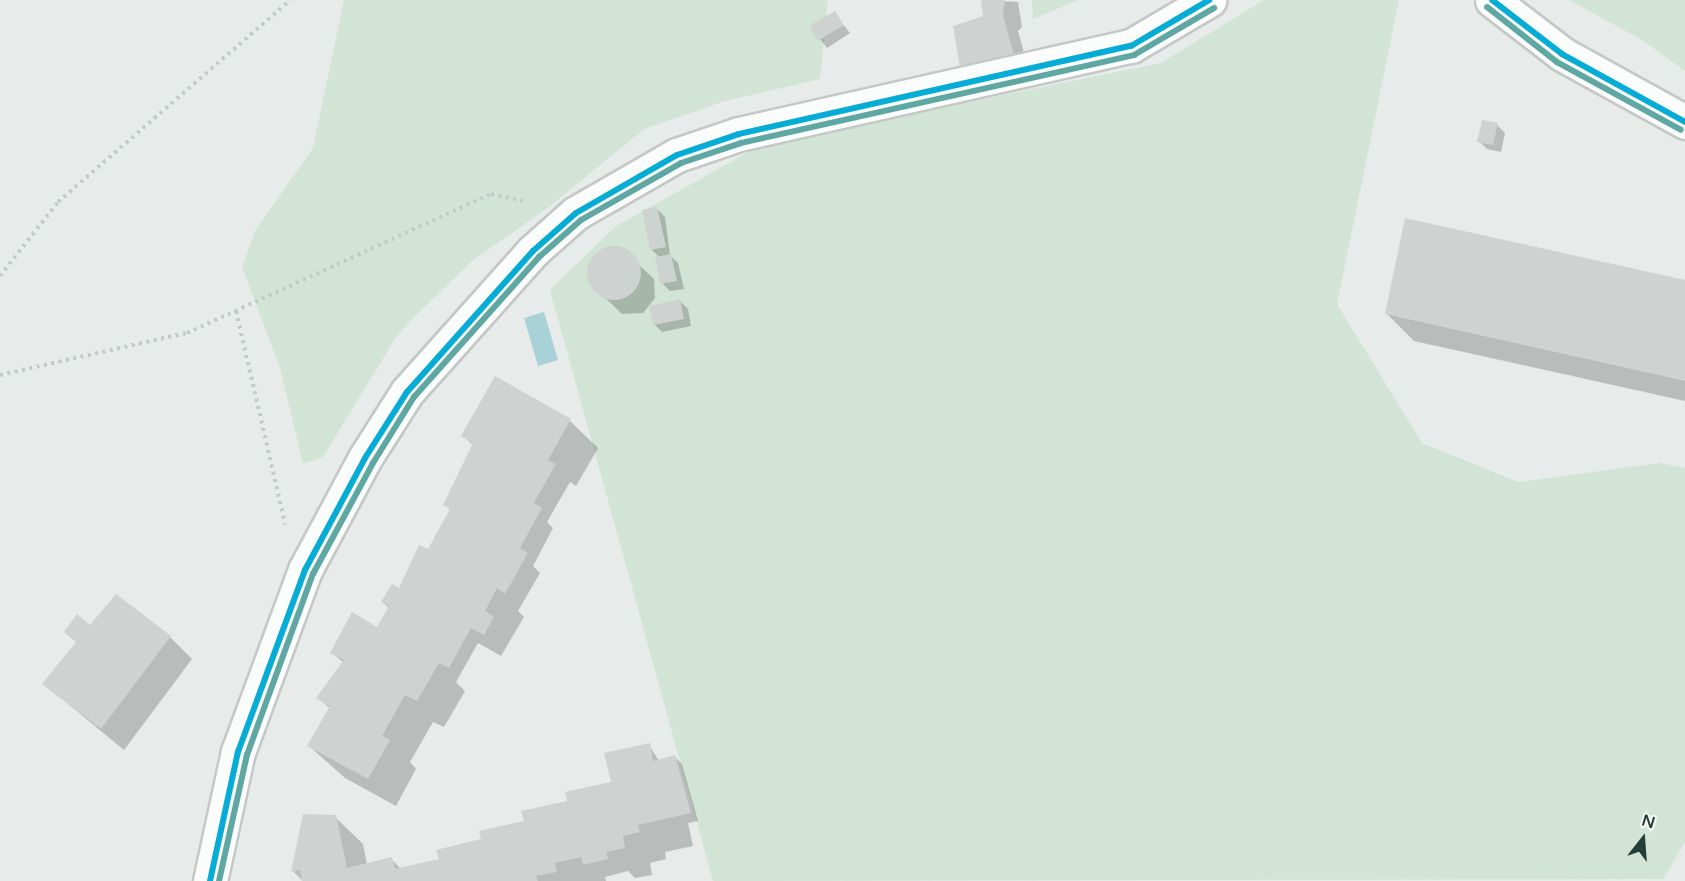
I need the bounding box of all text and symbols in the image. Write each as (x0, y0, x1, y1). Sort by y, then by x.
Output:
north arrow (1613, 809, 1673, 869)
text: N (1639, 810, 1657, 833)

